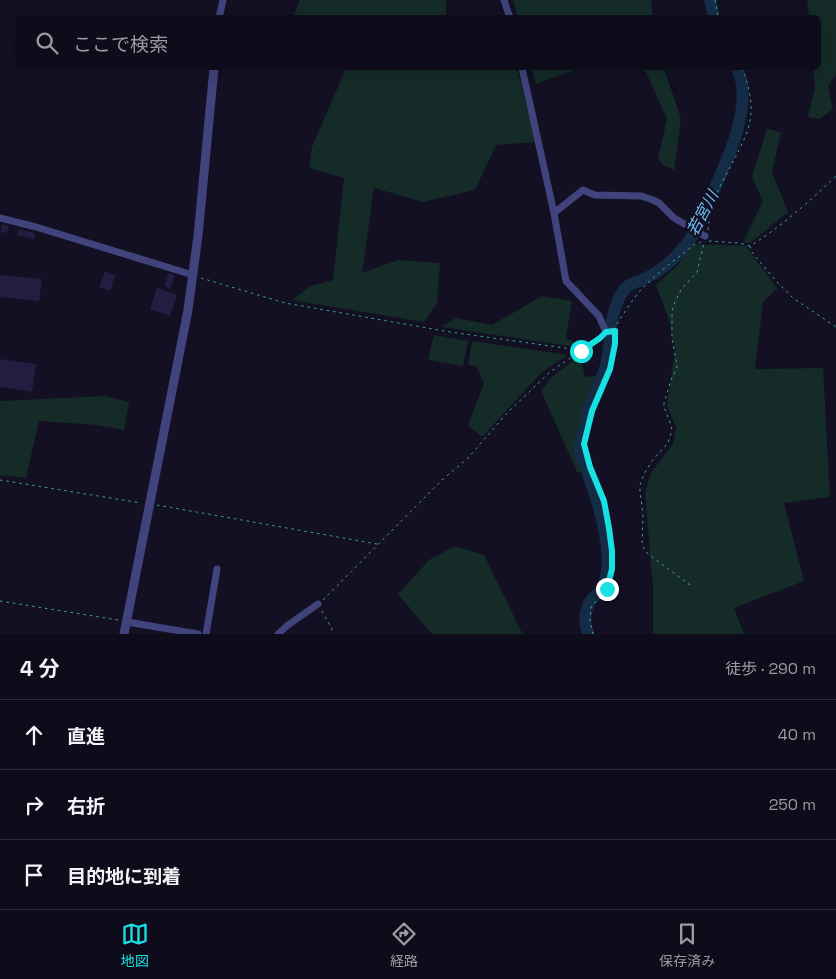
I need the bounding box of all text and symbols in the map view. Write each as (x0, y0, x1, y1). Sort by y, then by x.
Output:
search box (15, 15, 821, 70)
icon: search (33, 29, 61, 57)
text: ここで検索 (73, 32, 168, 57)
water label: 若宮川 (682, 185, 724, 239)
route start (570, 340, 593, 363)
route end (596, 578, 619, 601)
text: 4 分 (20, 655, 60, 682)
text: 徒歩 · 290 m (725, 658, 816, 679)
icon: ahead (20, 721, 48, 749)
text: 直進 (67, 724, 105, 749)
text: 40 m (778, 724, 816, 745)
icon: right (20, 791, 48, 819)
text: 右折 (67, 794, 105, 819)
text: 250 m (769, 794, 816, 815)
icon: arrive (20, 861, 48, 889)
text: 目的地に到着 (67, 864, 181, 889)
tab: 地図 (121, 920, 149, 970)
tab: 経路 (390, 920, 418, 970)
tab: 保存済み (659, 920, 715, 970)

